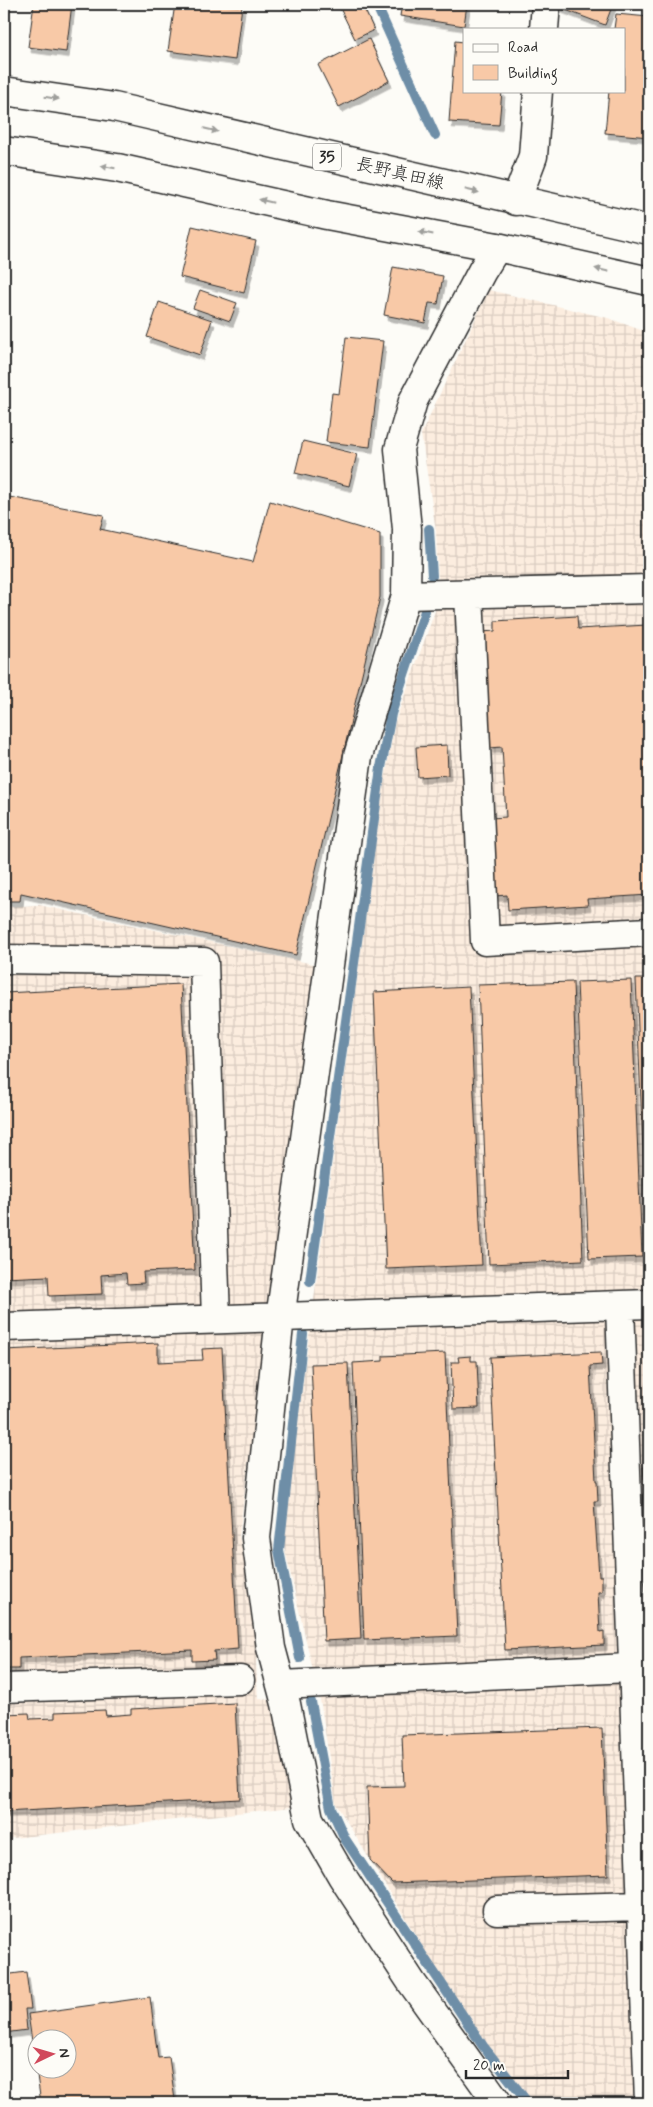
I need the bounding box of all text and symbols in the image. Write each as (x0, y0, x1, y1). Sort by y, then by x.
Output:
legend (463, 28, 626, 92)
text: Road (508, 38, 538, 58)
text: Building (508, 64, 558, 85)
one-way arrow (44, 94, 60, 102)
one-way arrow (204, 126, 219, 134)
road number: 35 (313, 144, 341, 170)
street label: 長野真田線 (353, 152, 447, 196)
one-way arrow (99, 162, 115, 170)
one-way arrow (464, 187, 479, 195)
one-way arrow (258, 197, 274, 205)
one-way arrow (417, 229, 433, 237)
one-way arrow (594, 266, 609, 274)
north arrow (28, 2030, 78, 2080)
scale bar (466, 2047, 568, 2079)
text: N (55, 2048, 73, 2058)
text: 20 m (473, 2056, 505, 2076)

